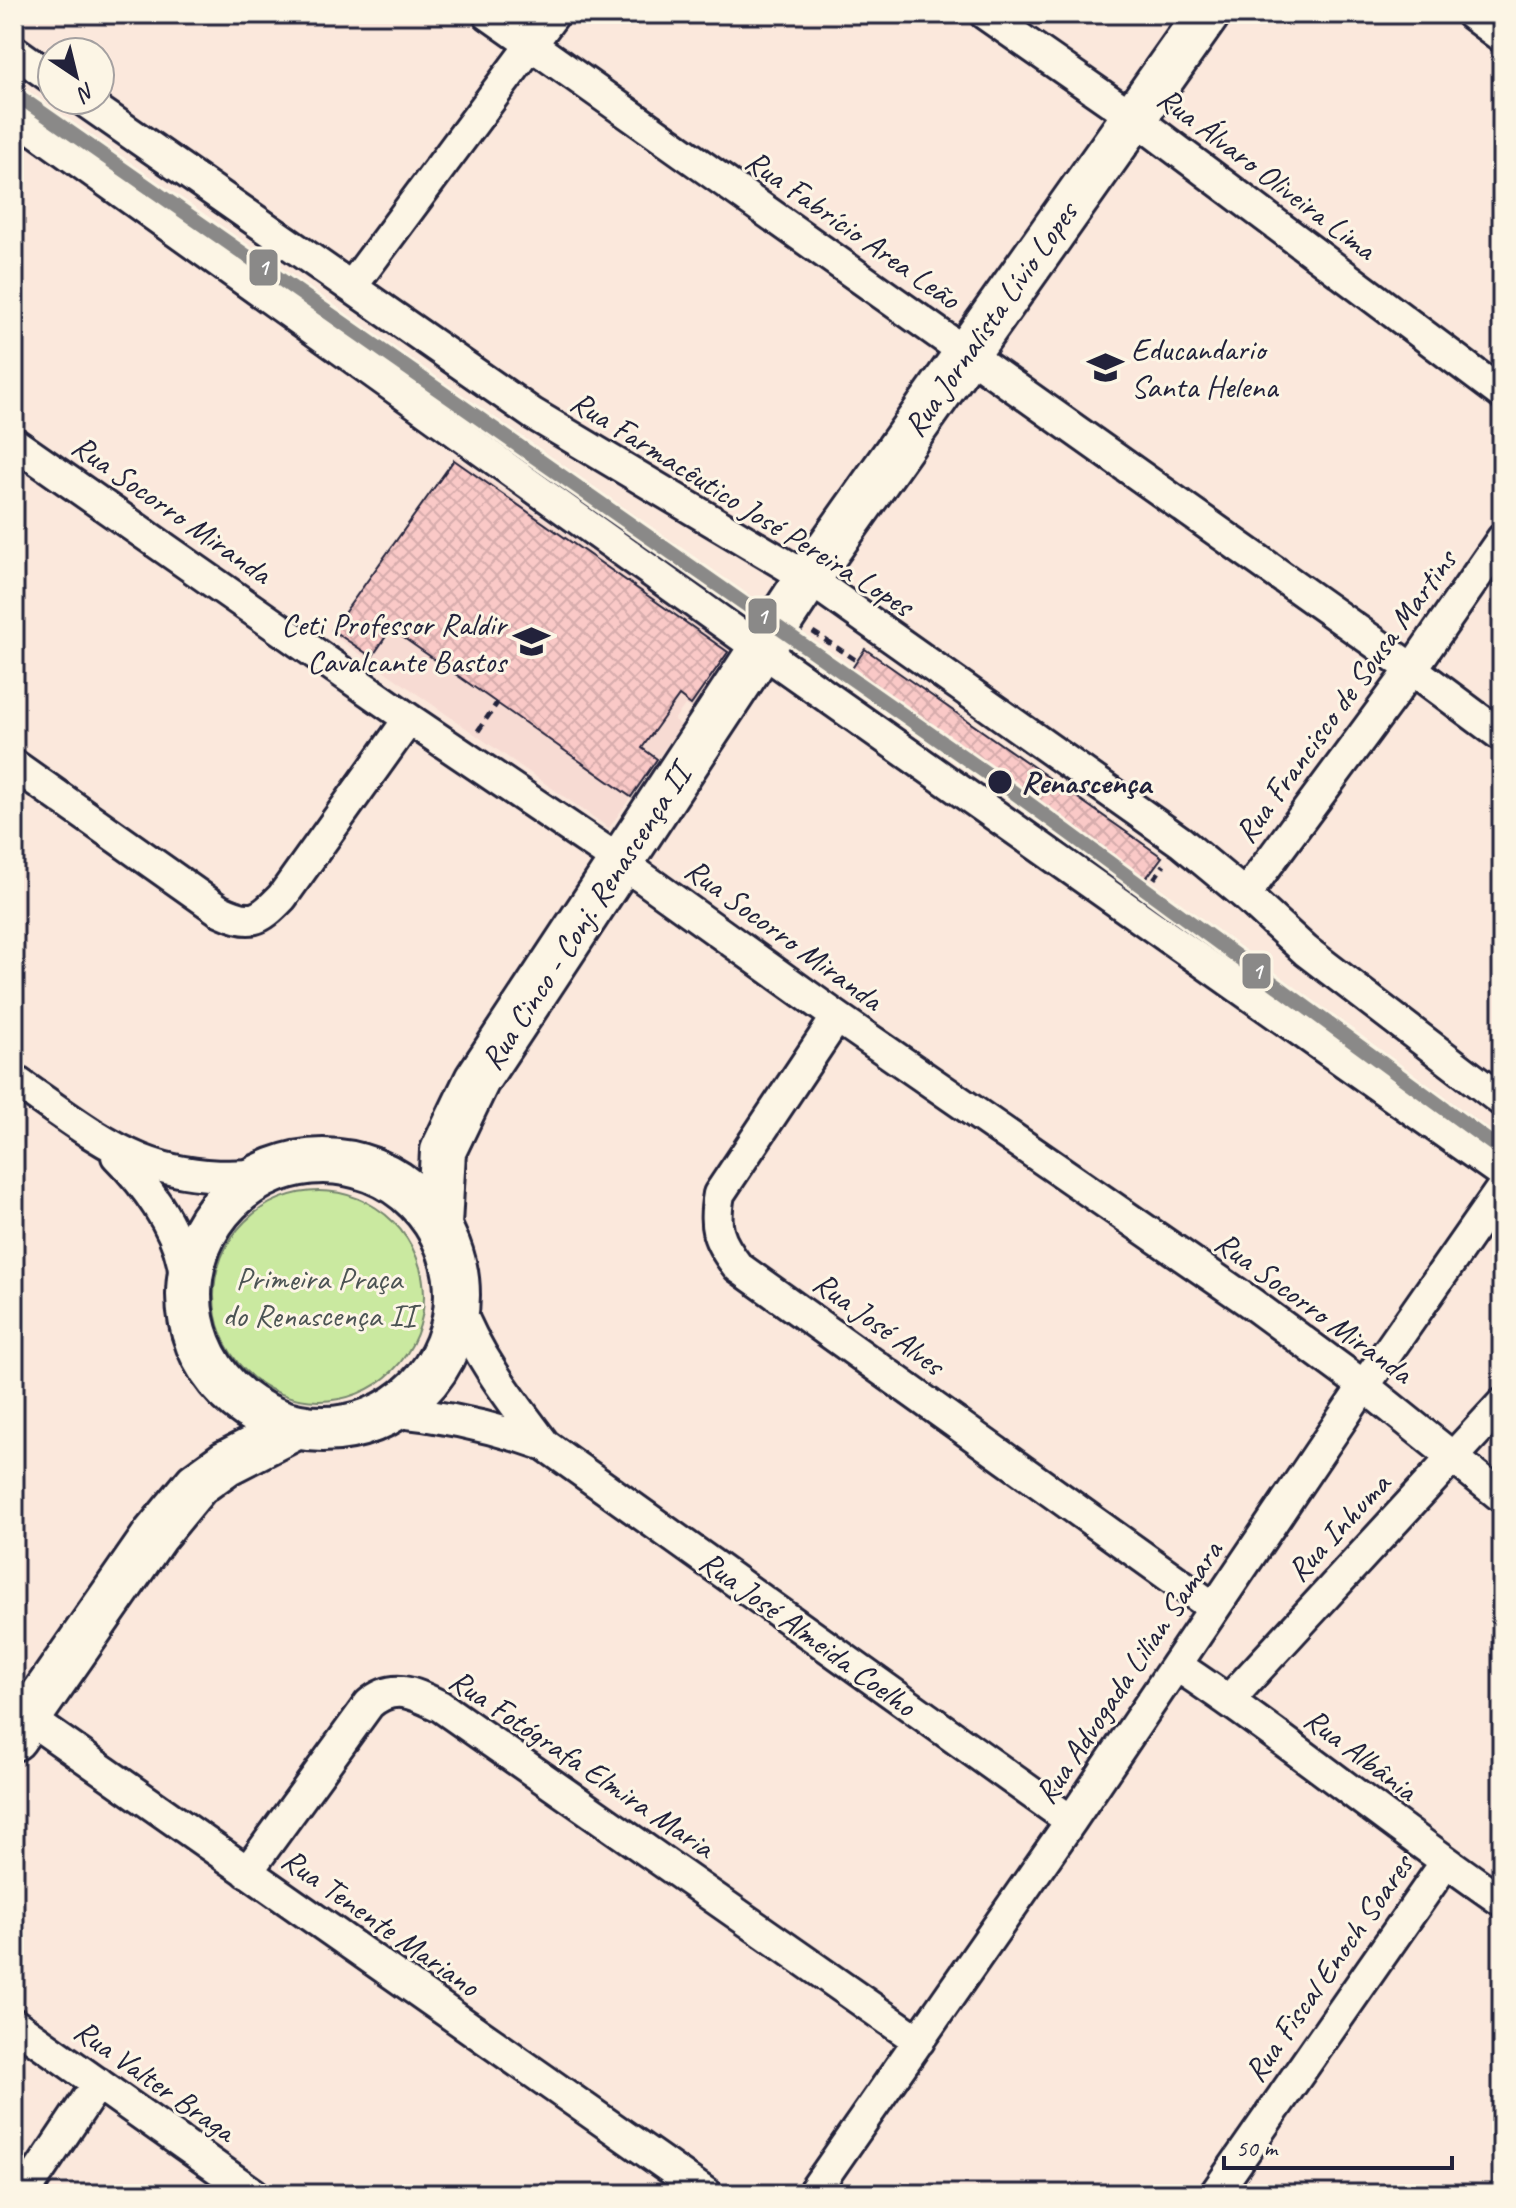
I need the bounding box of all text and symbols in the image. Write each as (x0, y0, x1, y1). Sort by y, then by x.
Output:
north arrow (36, 36, 116, 116)
text: N (71, 76, 101, 109)
street label: Rua Álvaro Oliveira Lima (1149, 78, 1386, 270)
street label: Rua Fabrício Area Leão (738, 140, 969, 320)
street label: Rua Jornalista Lívio Lopes (894, 191, 1088, 445)
line badge: 1 (248, 248, 279, 287)
text: 1 (258, 254, 270, 282)
place label: Educandario Santa Helena (1131, 329, 1279, 407)
school or university icon: Educandario Santa Helena (1086, 348, 1124, 386)
street label: Rua Farmacêutico José Pereira Lopes (563, 381, 923, 627)
street label: Rua Socorro Miranda (64, 425, 281, 595)
street label: Rua Francisco de Sousa Martins (1225, 540, 1467, 851)
line badge: 1 (747, 597, 778, 635)
text: 1 (757, 603, 769, 631)
place label: Ceti Professor Raldir Cavalcante Bastos (281, 604, 508, 682)
school or university icon: Ceti Professor Raldir Cavalcante Bastos (513, 623, 551, 661)
street label: Rua Cinco - Conj. Renascença II (471, 752, 703, 1078)
place label: Renascença (1021, 762, 1154, 803)
marker: Renascença (986, 768, 1014, 796)
street label: Rua Socorro Miranda (677, 849, 892, 1021)
line badge: 1 (1241, 952, 1272, 990)
text: 1 (1252, 958, 1264, 986)
street label: Rua Socorro Miranda (1207, 1222, 1422, 1394)
park label: Primeira Praça do Renascença II (223, 1258, 422, 1336)
street label: Rua José Alves (805, 1262, 955, 1387)
street label: Rua Inhuma (1278, 1463, 1400, 1590)
street label: Rua Advogada Lilian Samara (1025, 1531, 1233, 1812)
street label: Rua José Almeida Coelho (691, 1541, 925, 1727)
street label: Rua Fotógrafa Elmira Maria (441, 1659, 724, 1869)
street label: Rua Albânia (1296, 1699, 1427, 1812)
street label: Rua Tenente Mariano (274, 1839, 489, 2007)
street label: Rua Fiscal Enoch Soares (1235, 1845, 1423, 2090)
street label: Rua Valter Braga (66, 2010, 246, 2153)
scale bar (1224, 2120, 1452, 2170)
text: 50 m (1236, 2133, 1279, 2163)

